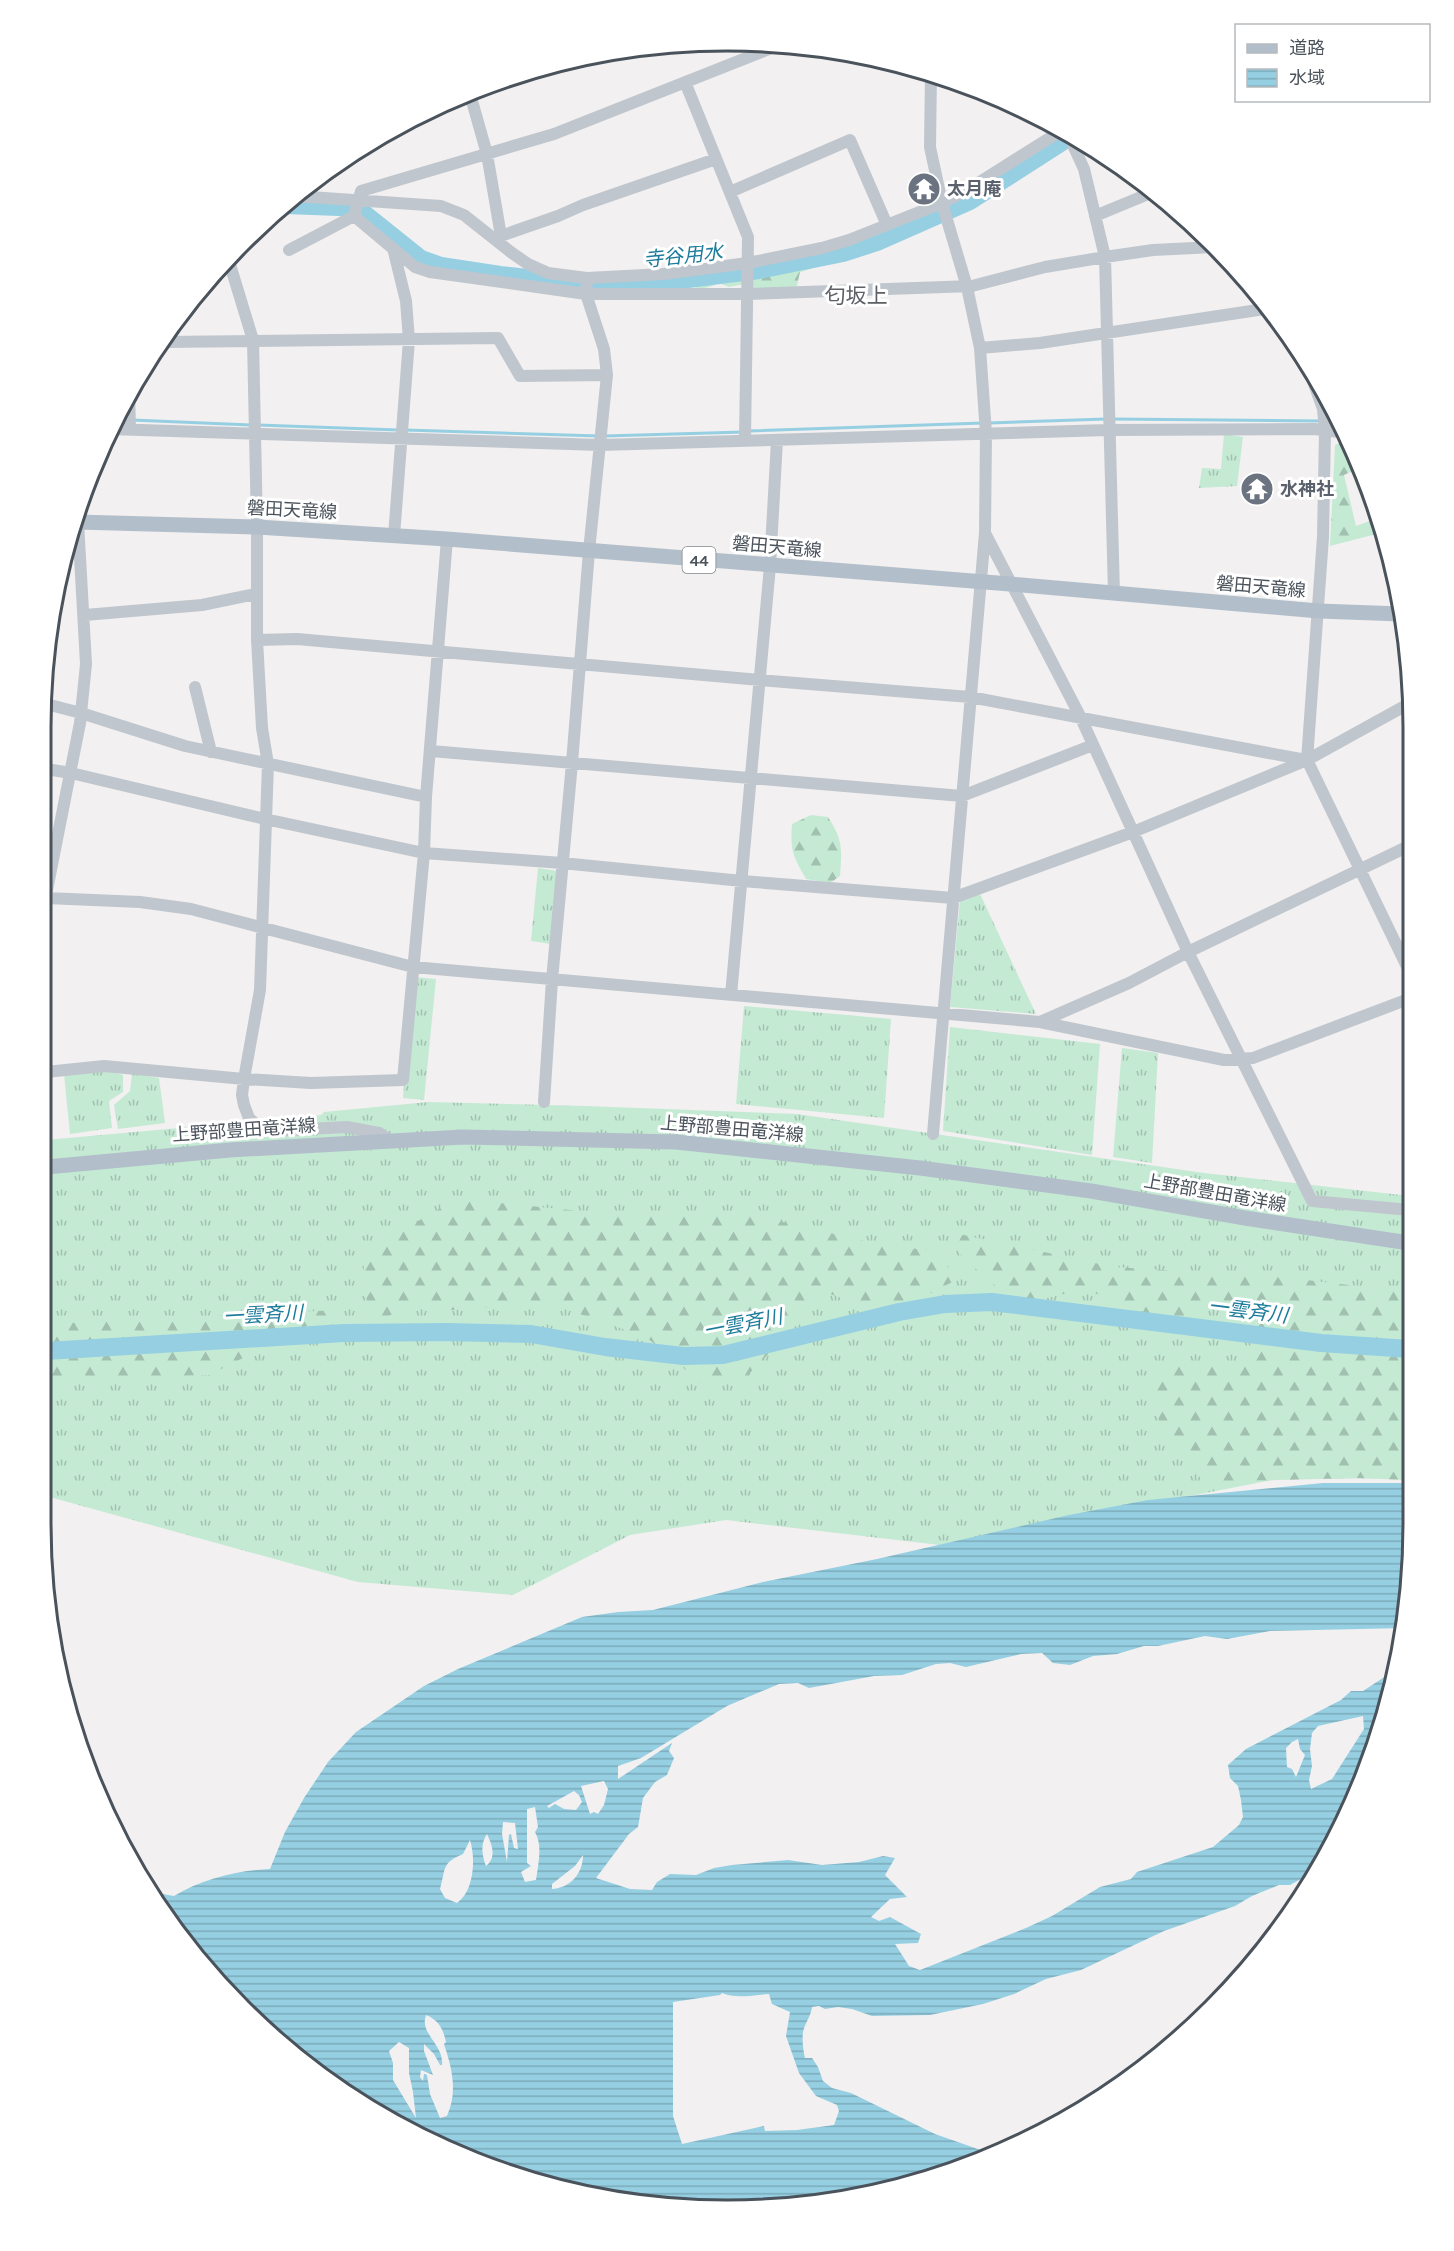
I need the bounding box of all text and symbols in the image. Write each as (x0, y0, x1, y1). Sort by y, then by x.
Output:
legend (1235, 24, 1430, 102)
text: 道路 (1289, 37, 1325, 59)
text: 水域 (1289, 67, 1325, 89)
temple icon: 太月庵 (906, 171, 942, 207)
place label: 太月庵 (947, 178, 1001, 200)
water label: 寺谷用水 (642, 240, 726, 272)
district label: 匂坂上 (825, 284, 888, 308)
temple icon: 水神社 (1239, 471, 1275, 507)
place label: 水神社 (1280, 478, 1334, 500)
street label: 磐田天竜線 (246, 497, 338, 523)
street label: 磐田天竜線 (731, 532, 823, 562)
road number: 44 (682, 547, 716, 573)
street label: 磐田天竜線 (1215, 572, 1307, 602)
street label: 上野部豊田竜洋線 (659, 1112, 805, 1146)
street label: 上野部豊田竜洋線 (171, 1114, 317, 1146)
street label: 上野部豊田竜洋線 (1142, 1170, 1288, 1216)
water label: 一雲斉川 (1207, 1295, 1291, 1328)
water label: 一雲斉川 (222, 1301, 306, 1329)
water label: 一雲斉川 (702, 1305, 786, 1343)

